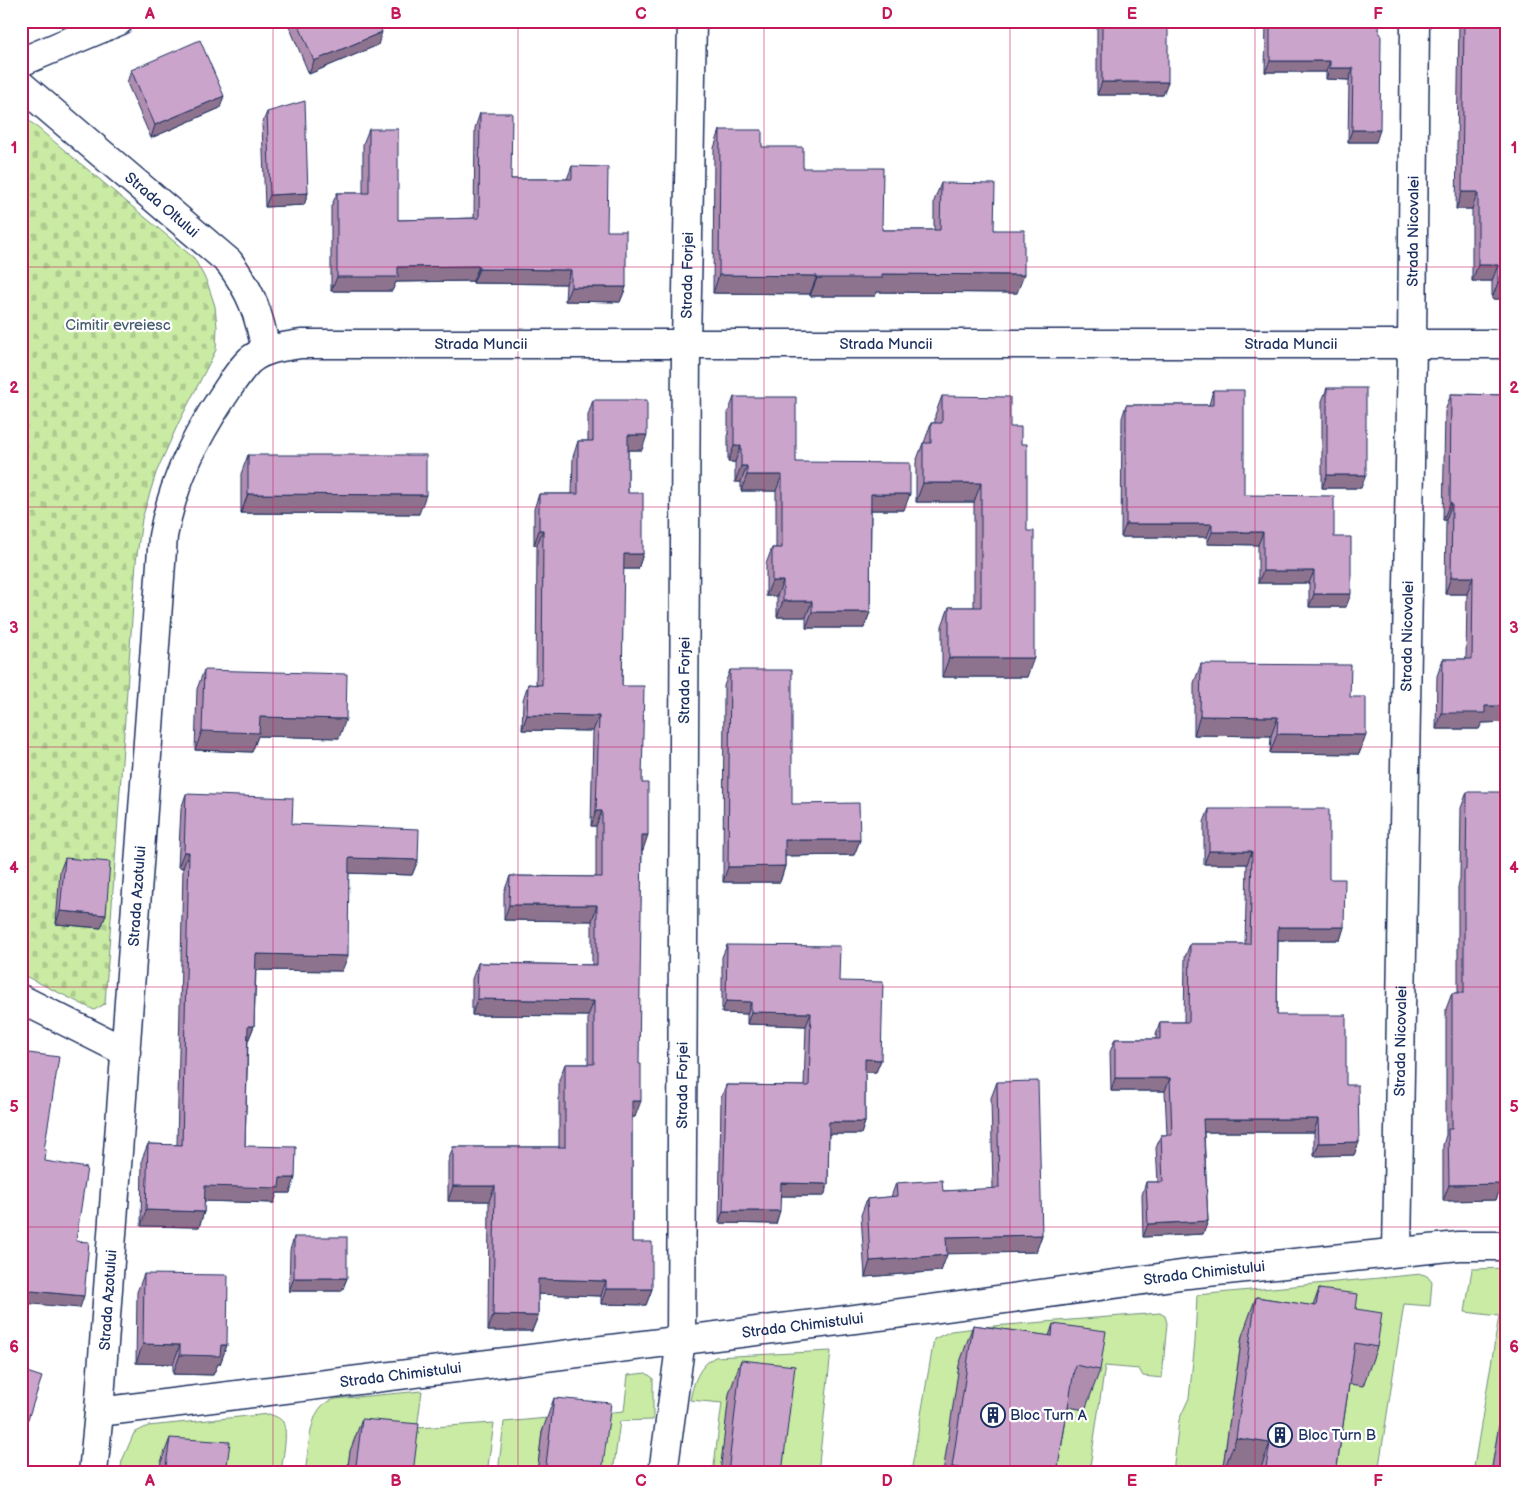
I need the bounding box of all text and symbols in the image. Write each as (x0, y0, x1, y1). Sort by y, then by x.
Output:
text: A (144, 5, 155, 24)
text: B (390, 5, 402, 24)
text: C (635, 5, 647, 24)
text: D (881, 5, 893, 24)
text: E (1127, 5, 1137, 24)
text: F (1373, 5, 1383, 24)
text: 1 (11, 139, 17, 158)
text: 1 (1511, 139, 1517, 158)
street label: Strada Oltului (121, 168, 203, 242)
street label: Strada Nicovalei (1404, 176, 1424, 287)
street label: Strada Forjei (677, 232, 698, 319)
park label: Cimitir evreiesc (65, 316, 171, 335)
street label: Strada Muncii (434, 335, 528, 354)
street label: Strada Muncii (839, 335, 933, 354)
street label: Strada Muncii (1244, 335, 1338, 354)
text: 2 (9, 379, 19, 398)
text: 2 (1509, 379, 1519, 398)
street label: Strada Nicovalei (1397, 580, 1418, 692)
text: 3 (9, 619, 19, 638)
text: 3 (1509, 619, 1519, 638)
street label: Strada Forjei (675, 637, 695, 724)
street label: Strada Azotului (124, 845, 150, 947)
text: 4 (9, 859, 19, 878)
text: 4 (1509, 859, 1519, 878)
street label: Strada Nicovalei (1391, 985, 1411, 1097)
street label: Strada Forjei (673, 1042, 692, 1129)
text: 5 (9, 1098, 19, 1117)
text: 5 (1509, 1098, 1519, 1117)
street label: Strada Azotului (95, 1249, 121, 1351)
street label: Strada Chimistului (1142, 1257, 1266, 1290)
street label: Strada Chimistului (741, 1309, 865, 1343)
text: 6 (9, 1338, 19, 1357)
text: 6 (1509, 1338, 1519, 1357)
street label: Strada Chimistului (339, 1358, 463, 1392)
building icon: Bloc Turn A (980, 1402, 1006, 1428)
place label: Bloc Turn A (1010, 1406, 1088, 1425)
building icon: Bloc Turn B (1267, 1422, 1293, 1448)
place label: Bloc Turn B (1298, 1426, 1376, 1445)
text: A (144, 1472, 155, 1491)
text: B (390, 1472, 402, 1491)
text: C (635, 1472, 647, 1491)
text: D (881, 1472, 893, 1491)
text: E (1127, 1472, 1137, 1491)
text: F (1373, 1472, 1383, 1491)

